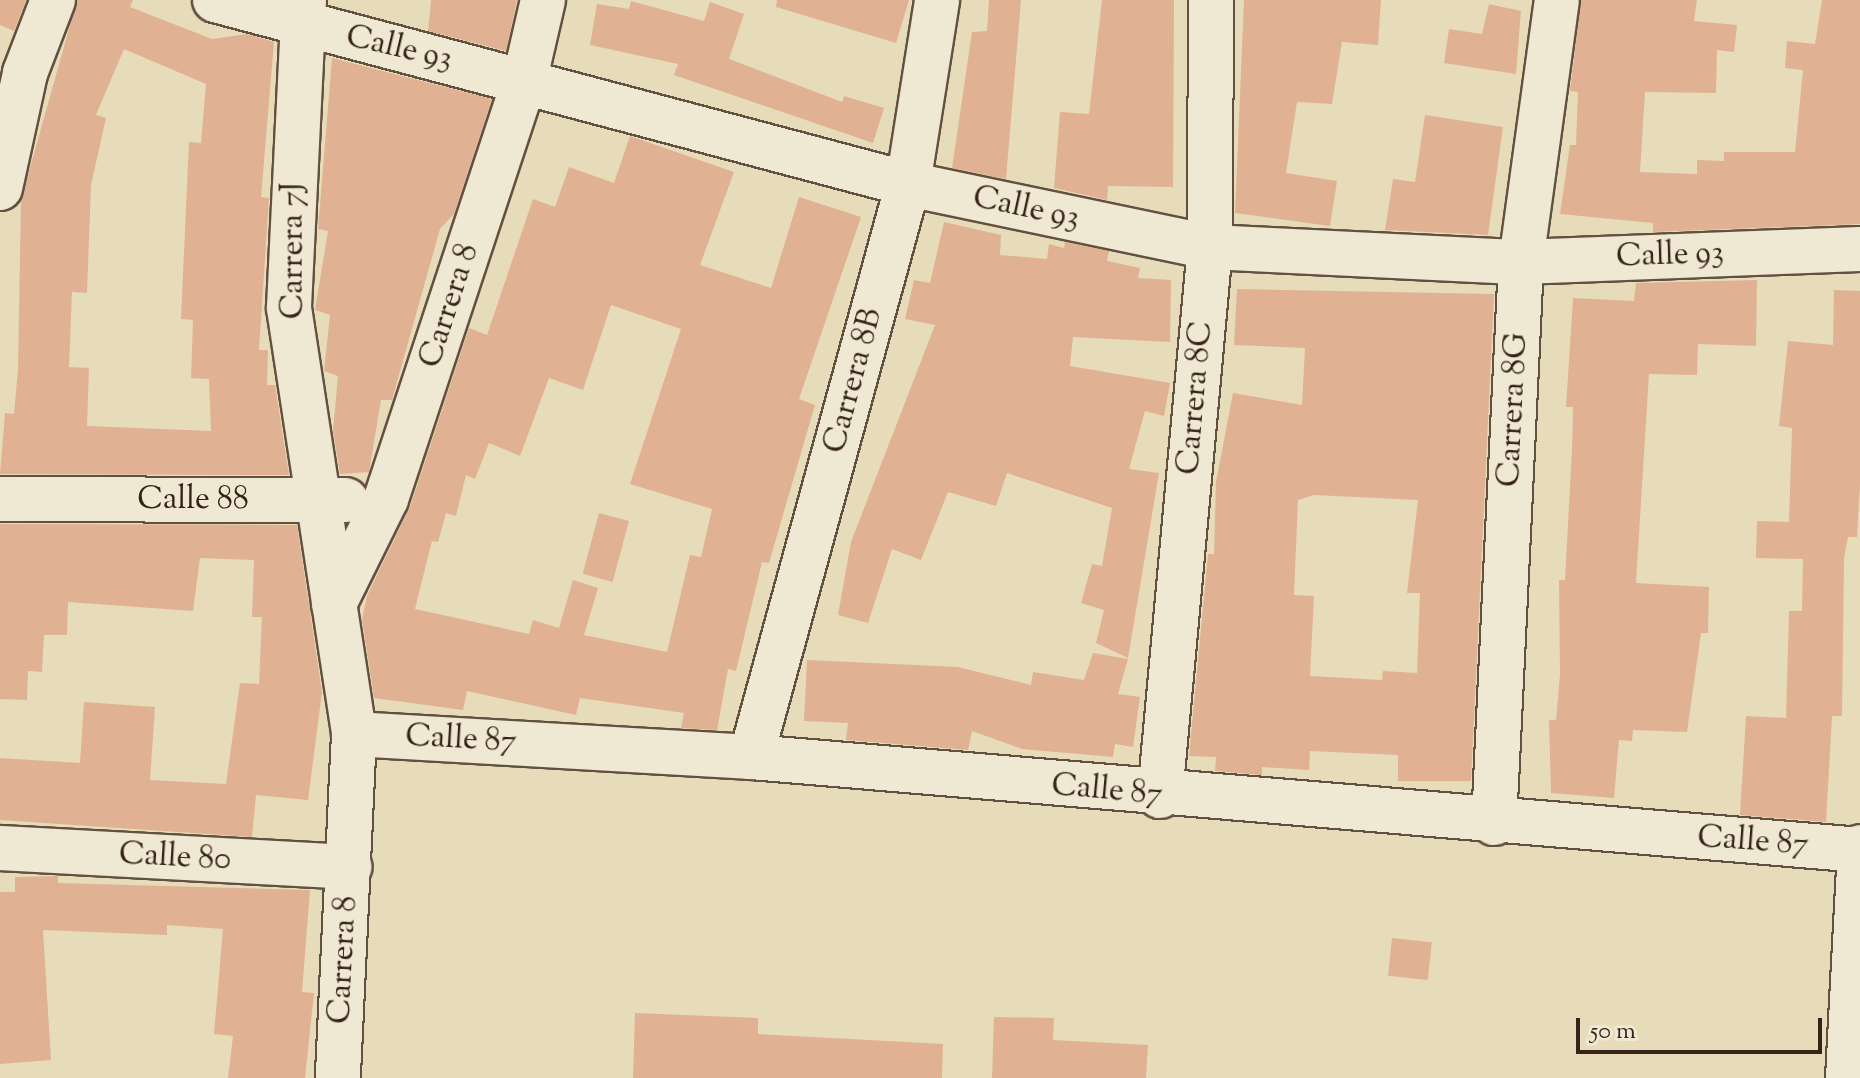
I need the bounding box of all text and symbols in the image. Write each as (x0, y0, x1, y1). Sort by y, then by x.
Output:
street label: Calle 93 (342, 18, 456, 80)
street label: Calle 93 (969, 179, 1083, 239)
street label: Carrera 7J (275, 183, 313, 319)
street label: Calle 93 (1615, 235, 1725, 277)
street label: Carrera 8 (412, 239, 488, 373)
street label: Carrera 8B (816, 304, 892, 458)
street label: Carrera 8C (1170, 320, 1222, 476)
street label: Carrera 8G (1491, 332, 1537, 488)
street label: Calle 88 (137, 481, 249, 519)
street label: Calle 87 (404, 718, 518, 762)
street label: Calle 87 (1050, 767, 1164, 815)
street label: Calle 87 (1696, 819, 1810, 865)
street label: Calle 80 (118, 836, 232, 880)
street label: Carrera 8 (321, 895, 367, 1025)
scale bar (1580, 1002, 1826, 1052)
text: 50 m (1590, 1015, 1636, 1049)

